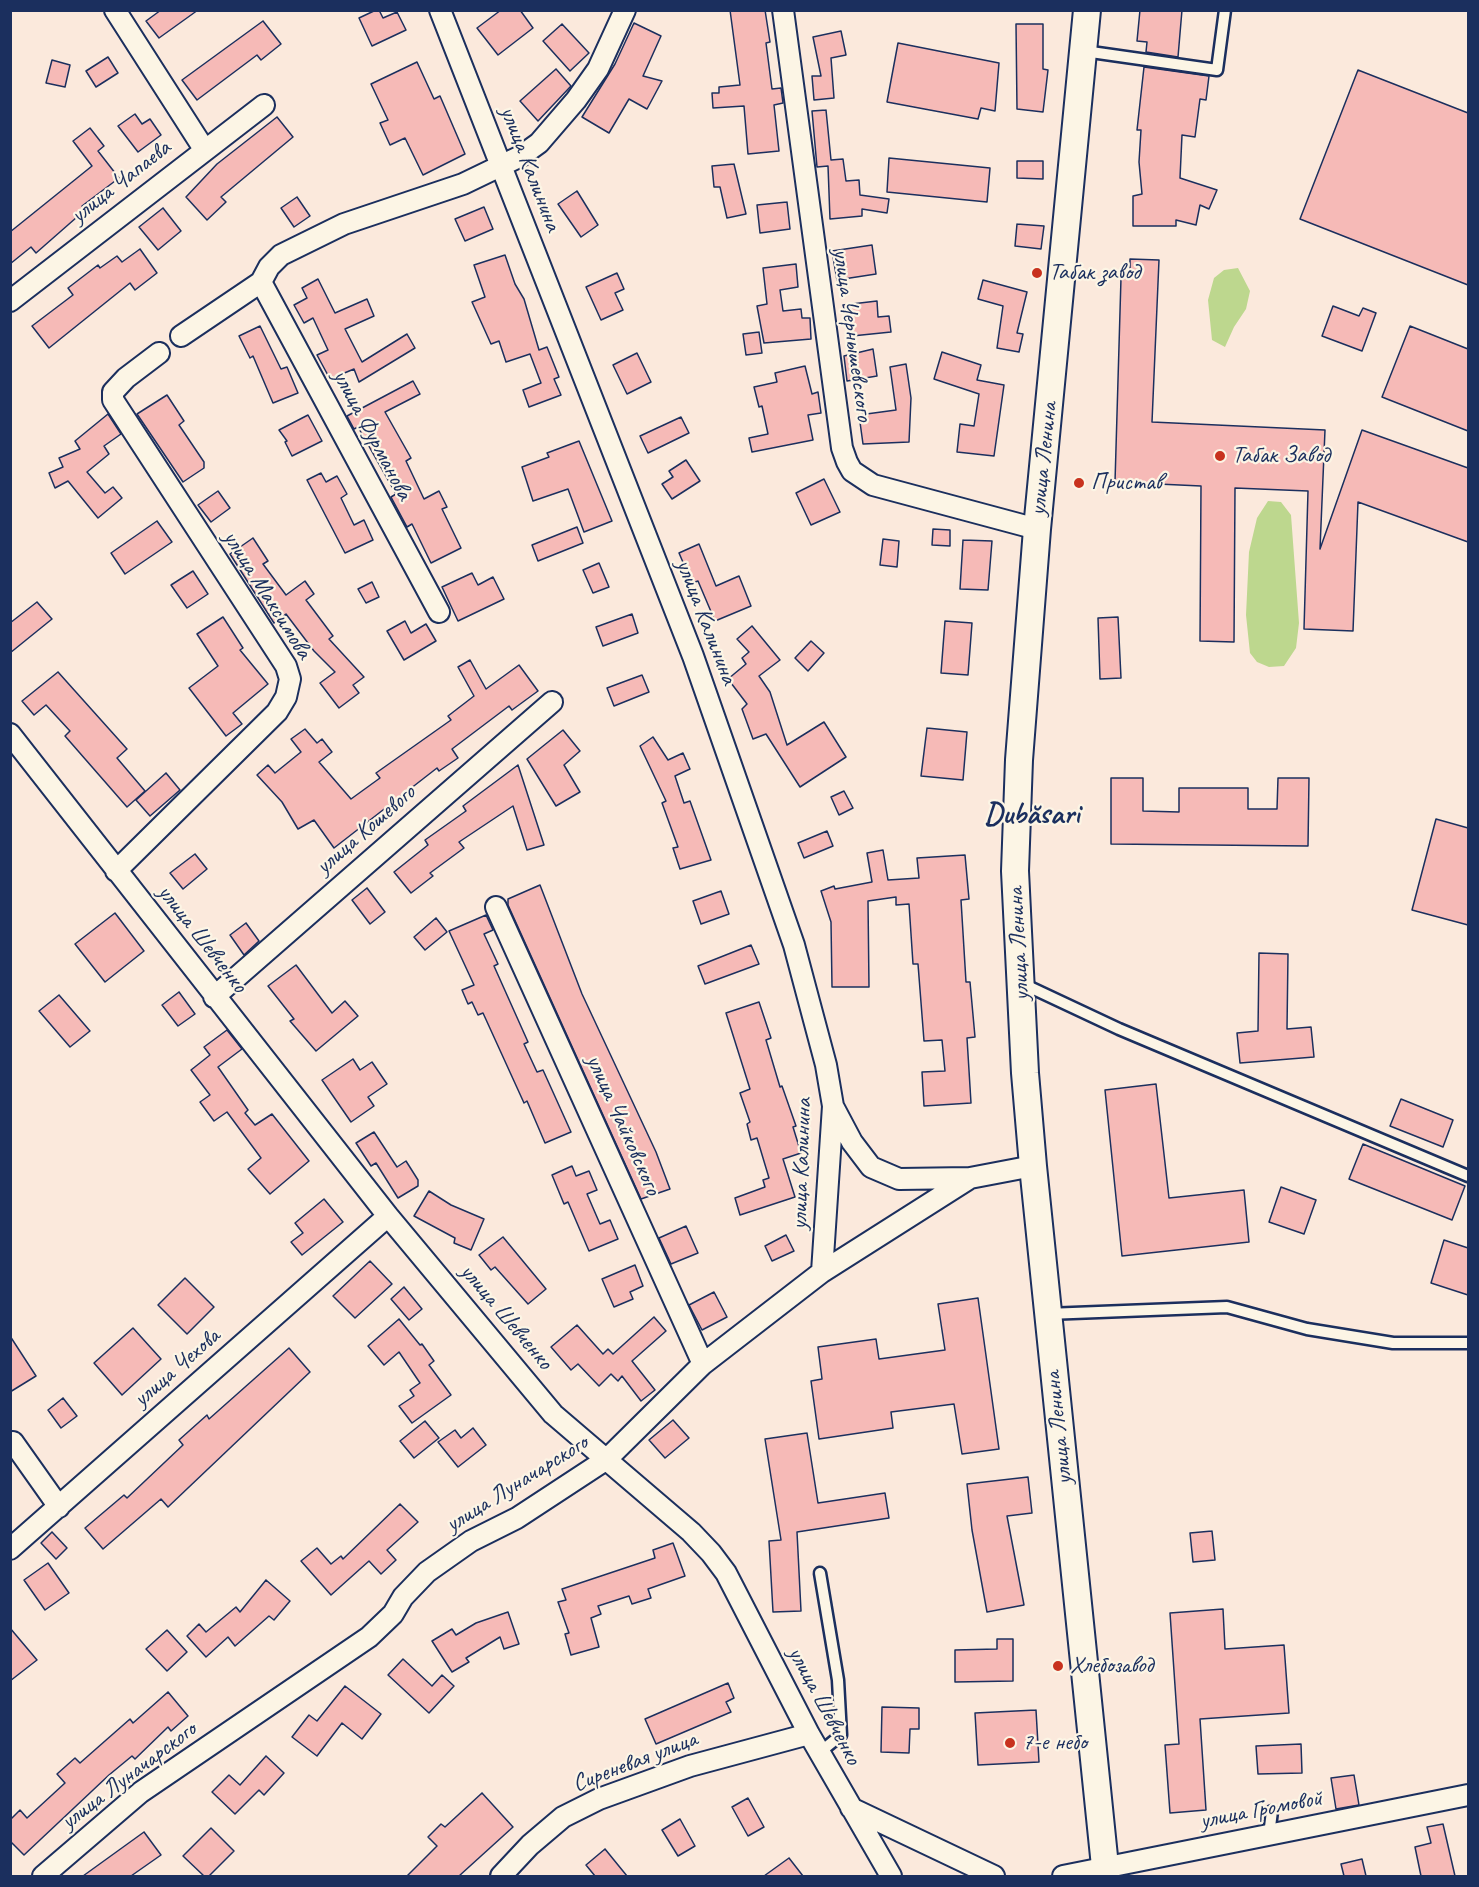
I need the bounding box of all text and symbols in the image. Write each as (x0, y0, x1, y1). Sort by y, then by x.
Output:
street label: улица Калинина (493, 102, 567, 236)
street label: улица Чапаева (65, 134, 177, 230)
street label: улица Чернышевского (826, 247, 878, 423)
place label: Табак завод (1049, 259, 1140, 287)
marker: Табак завод (1030, 266, 1044, 280)
street label: улица Фурманова (326, 365, 418, 505)
street label: улица Ленина (1024, 401, 1064, 517)
place label: Табак Завод (1232, 442, 1330, 470)
marker: Табак Завод (1213, 449, 1227, 463)
place label: Пристав (1091, 469, 1162, 497)
marker: Пристав (1072, 476, 1086, 490)
street label: улица Максимова (216, 525, 318, 665)
street label: улица Калинина (669, 555, 743, 689)
street label: улица Кошевого (310, 779, 422, 881)
district label: Dubăsari (984, 797, 1080, 833)
street label: улица Шевченко (151, 879, 253, 999)
street label: улица Ленина (1002, 886, 1036, 1002)
street label: улица Чайковского (579, 1050, 667, 1200)
street label: улица Калинина (785, 1098, 819, 1230)
street label: улица Шевченко (453, 1258, 559, 1376)
street label: улица Чехова (128, 1322, 226, 1414)
street label: улица Ленина (1039, 1370, 1079, 1486)
street label: улица Луначарского (441, 1429, 593, 1539)
street label: улица Шевченко (781, 1642, 867, 1770)
place label: Хлебозавод (1070, 1652, 1153, 1680)
marker: Хлебозавод (1051, 1659, 1065, 1673)
street label: улица Луначарского (56, 1716, 202, 1836)
street label: Сиреневая улица (569, 1725, 701, 1799)
place label: 7-е небо (1022, 1729, 1087, 1757)
marker: 7-е небо (1003, 1736, 1017, 1750)
street label: улица Громовой (1197, 1784, 1325, 1836)

